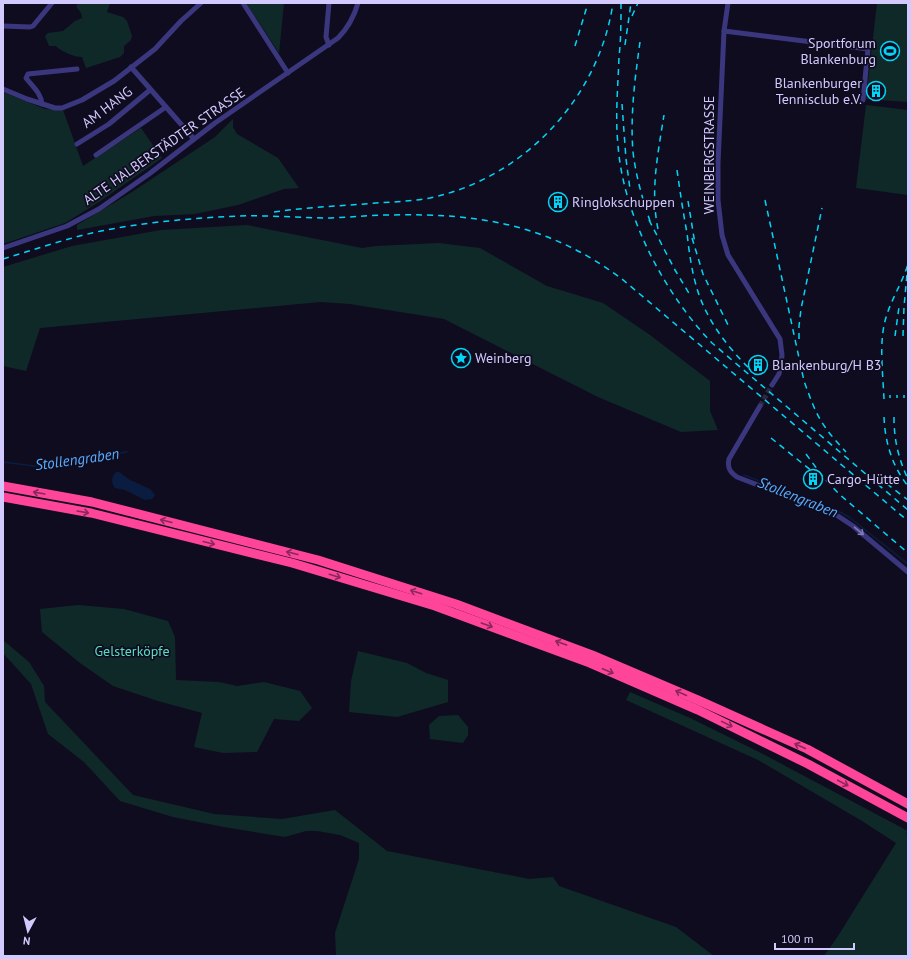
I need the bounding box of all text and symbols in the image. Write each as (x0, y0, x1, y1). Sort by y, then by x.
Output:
place label: Sportforum Blankenburg (800, 34, 876, 68)
sports icon: Sportforum Blankenburg (879, 40, 901, 62)
place label: Blankenburger Tennisclub e.V. (775, 74, 862, 108)
building icon: Blankenburger Tennisclub e.V. (865, 80, 887, 102)
street label: AM HANG (78, 82, 136, 132)
street label: ALTE HALBERSTÄDTER STRASSE (80, 83, 248, 209)
street label: WEINBERGSTRASSE (700, 96, 718, 214)
building icon: Ringlokschuppen (547, 191, 569, 213)
place label: Ringlokschuppen (572, 193, 675, 211)
place icon: Weinberg (450, 347, 472, 369)
place label: Weinberg (475, 349, 531, 367)
building icon: Blankenburg/H B3 (747, 354, 769, 376)
place label: Blankenburg/H B3 (772, 356, 881, 374)
water label: Stollengraben (34, 444, 121, 474)
building icon: Cargo-Hütte (802, 468, 824, 490)
place label: Cargo-Hütte (827, 470, 900, 488)
water label: Stollengraben (755, 472, 841, 522)
one-way arrow (33, 488, 46, 496)
one-way arrow (76, 508, 89, 516)
one-way arrow (160, 517, 173, 524)
one-way arrow (854, 527, 864, 536)
one-way arrow (202, 539, 215, 547)
one-way arrow (285, 549, 298, 557)
one-way arrow (328, 573, 341, 580)
one-way arrow (410, 587, 422, 595)
one-way arrow (480, 622, 492, 630)
one-way arrow (555, 639, 567, 647)
park label: Gelsterköpfe (95, 642, 170, 660)
one-way arrow (602, 667, 614, 675)
one-way arrow (675, 689, 687, 696)
one-way arrow (721, 721, 733, 728)
one-way arrow (794, 742, 806, 749)
one-way arrow (837, 779, 849, 787)
north arrow (8, 911, 48, 951)
scale bar (775, 925, 854, 951)
text: 100 m (781, 931, 814, 946)
text: N (22, 934, 31, 948)

